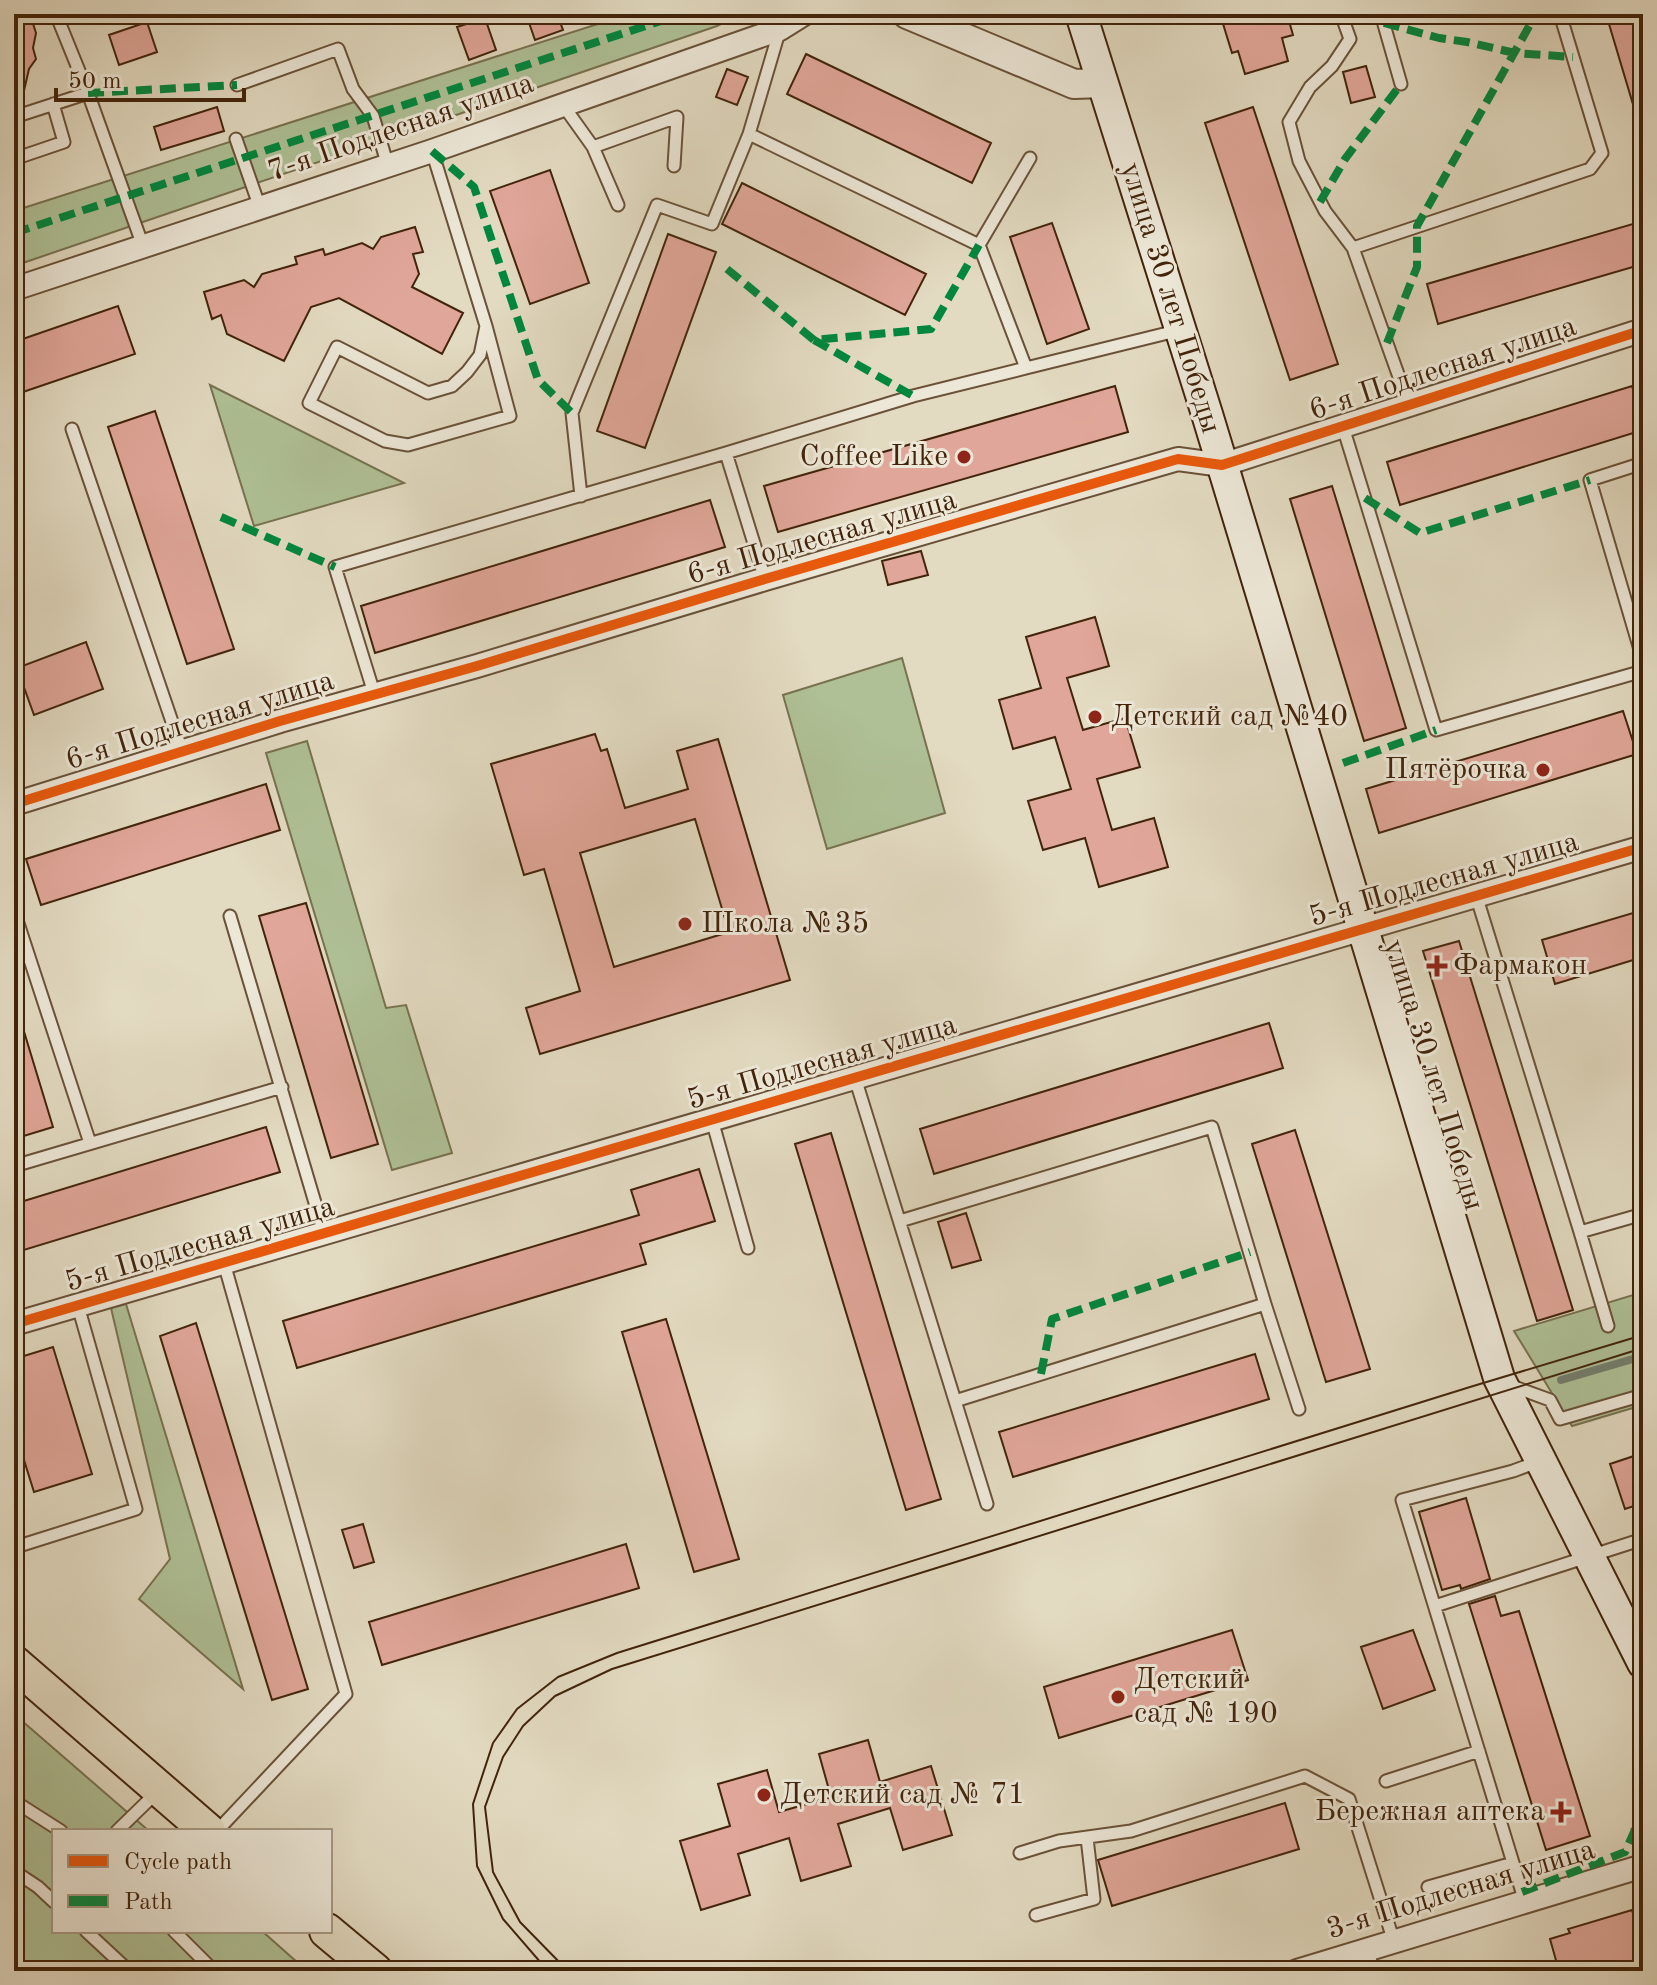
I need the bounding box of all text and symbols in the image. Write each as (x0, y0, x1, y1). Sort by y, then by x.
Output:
scale bar (56, 52, 244, 102)
street label: 7-я Подлесная улица (264, 68, 538, 188)
text: 50 m (68, 70, 122, 94)
street label: улица 30 лет Победы (1114, 159, 1226, 437)
street label: 6-я Подлесная улица (1306, 312, 1580, 426)
place label: Coffee Like (800, 442, 948, 472)
marker: Coffee Like (955, 448, 973, 466)
street label: 6-я Подлесная улица (684, 485, 960, 591)
street label: 6-я Подлесная улица (62, 666, 338, 776)
place label: Детский сад №40 (1111, 702, 1348, 732)
marker: Детский сад №40 (1086, 708, 1104, 726)
place label: Пятёрочка (1385, 755, 1527, 785)
marker: Пятёрочка (1534, 761, 1552, 779)
street label: 5-я Подлесная улица (1306, 827, 1582, 933)
place label: Школа №35 (701, 909, 869, 939)
marker: Школа №35 (676, 915, 694, 933)
street label: улица 30 лет Победы (1377, 936, 1489, 1214)
place label: Фармакон (1453, 951, 1587, 981)
marker: Фармакон (1428, 957, 1446, 975)
street label: 5-я Подлесная улица (684, 1010, 960, 1116)
street label: 5-я Подлесная улица (62, 1192, 338, 1298)
place label: Детский сад № 190 (1134, 1665, 1278, 1729)
marker: Детский сад № 190 (1109, 1688, 1127, 1706)
place label: Детский сад № 71 (780, 1780, 1025, 1810)
marker: Детский сад № 71 (755, 1786, 773, 1804)
place label: Бережная аптека (1315, 1797, 1545, 1827)
marker: Бережная аптека (1552, 1803, 1570, 1821)
legend (52, 1829, 332, 1933)
street label: 3-я Подлесная улица (1323, 1835, 1599, 1945)
text: Cycle path (124, 1851, 232, 1875)
text: Path (124, 1891, 173, 1915)

